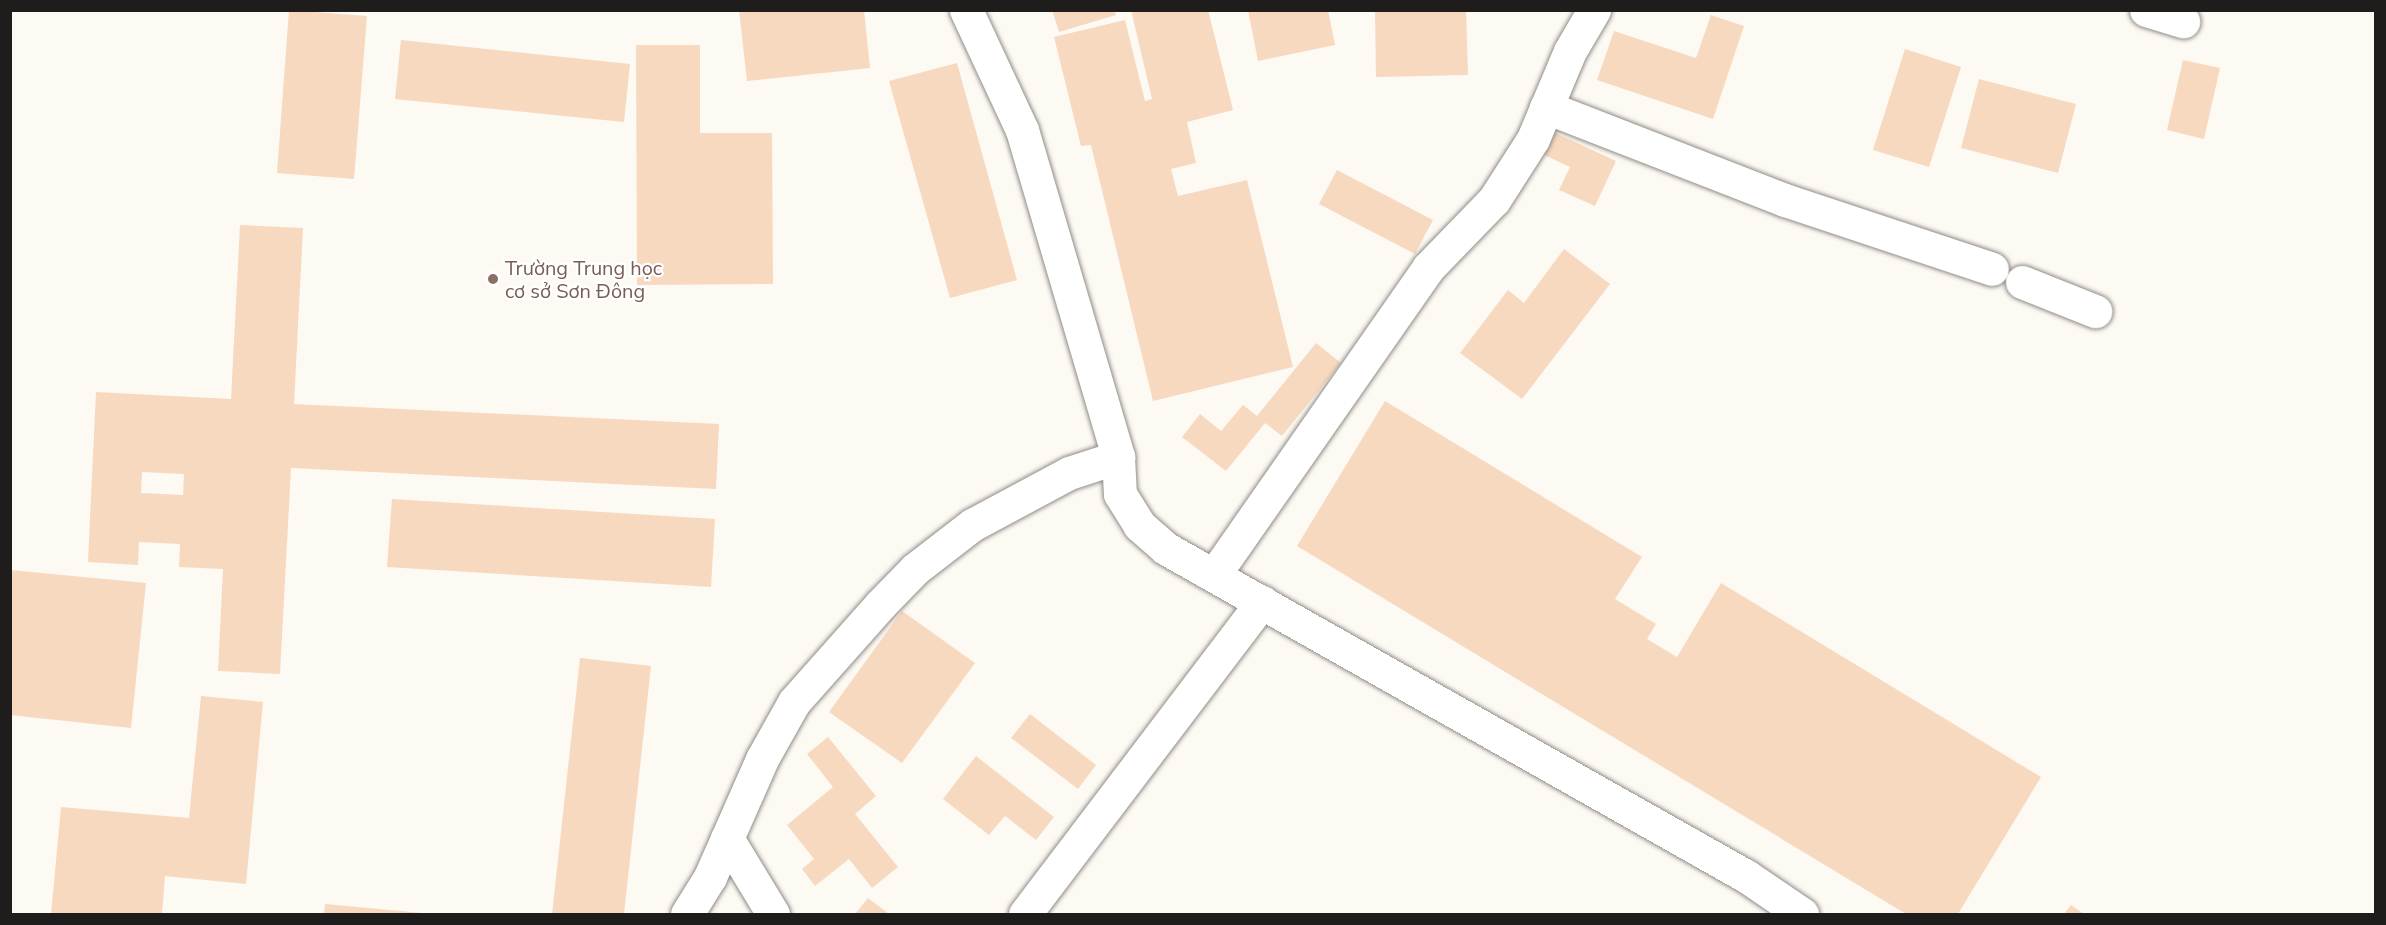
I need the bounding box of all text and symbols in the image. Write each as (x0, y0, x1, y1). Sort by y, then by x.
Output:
place label: Trường Trung học cơ sở Sơn Đông (505, 256, 662, 303)
marker: Trường Trung học cơ sở Sơn Đông (486, 272, 500, 286)

